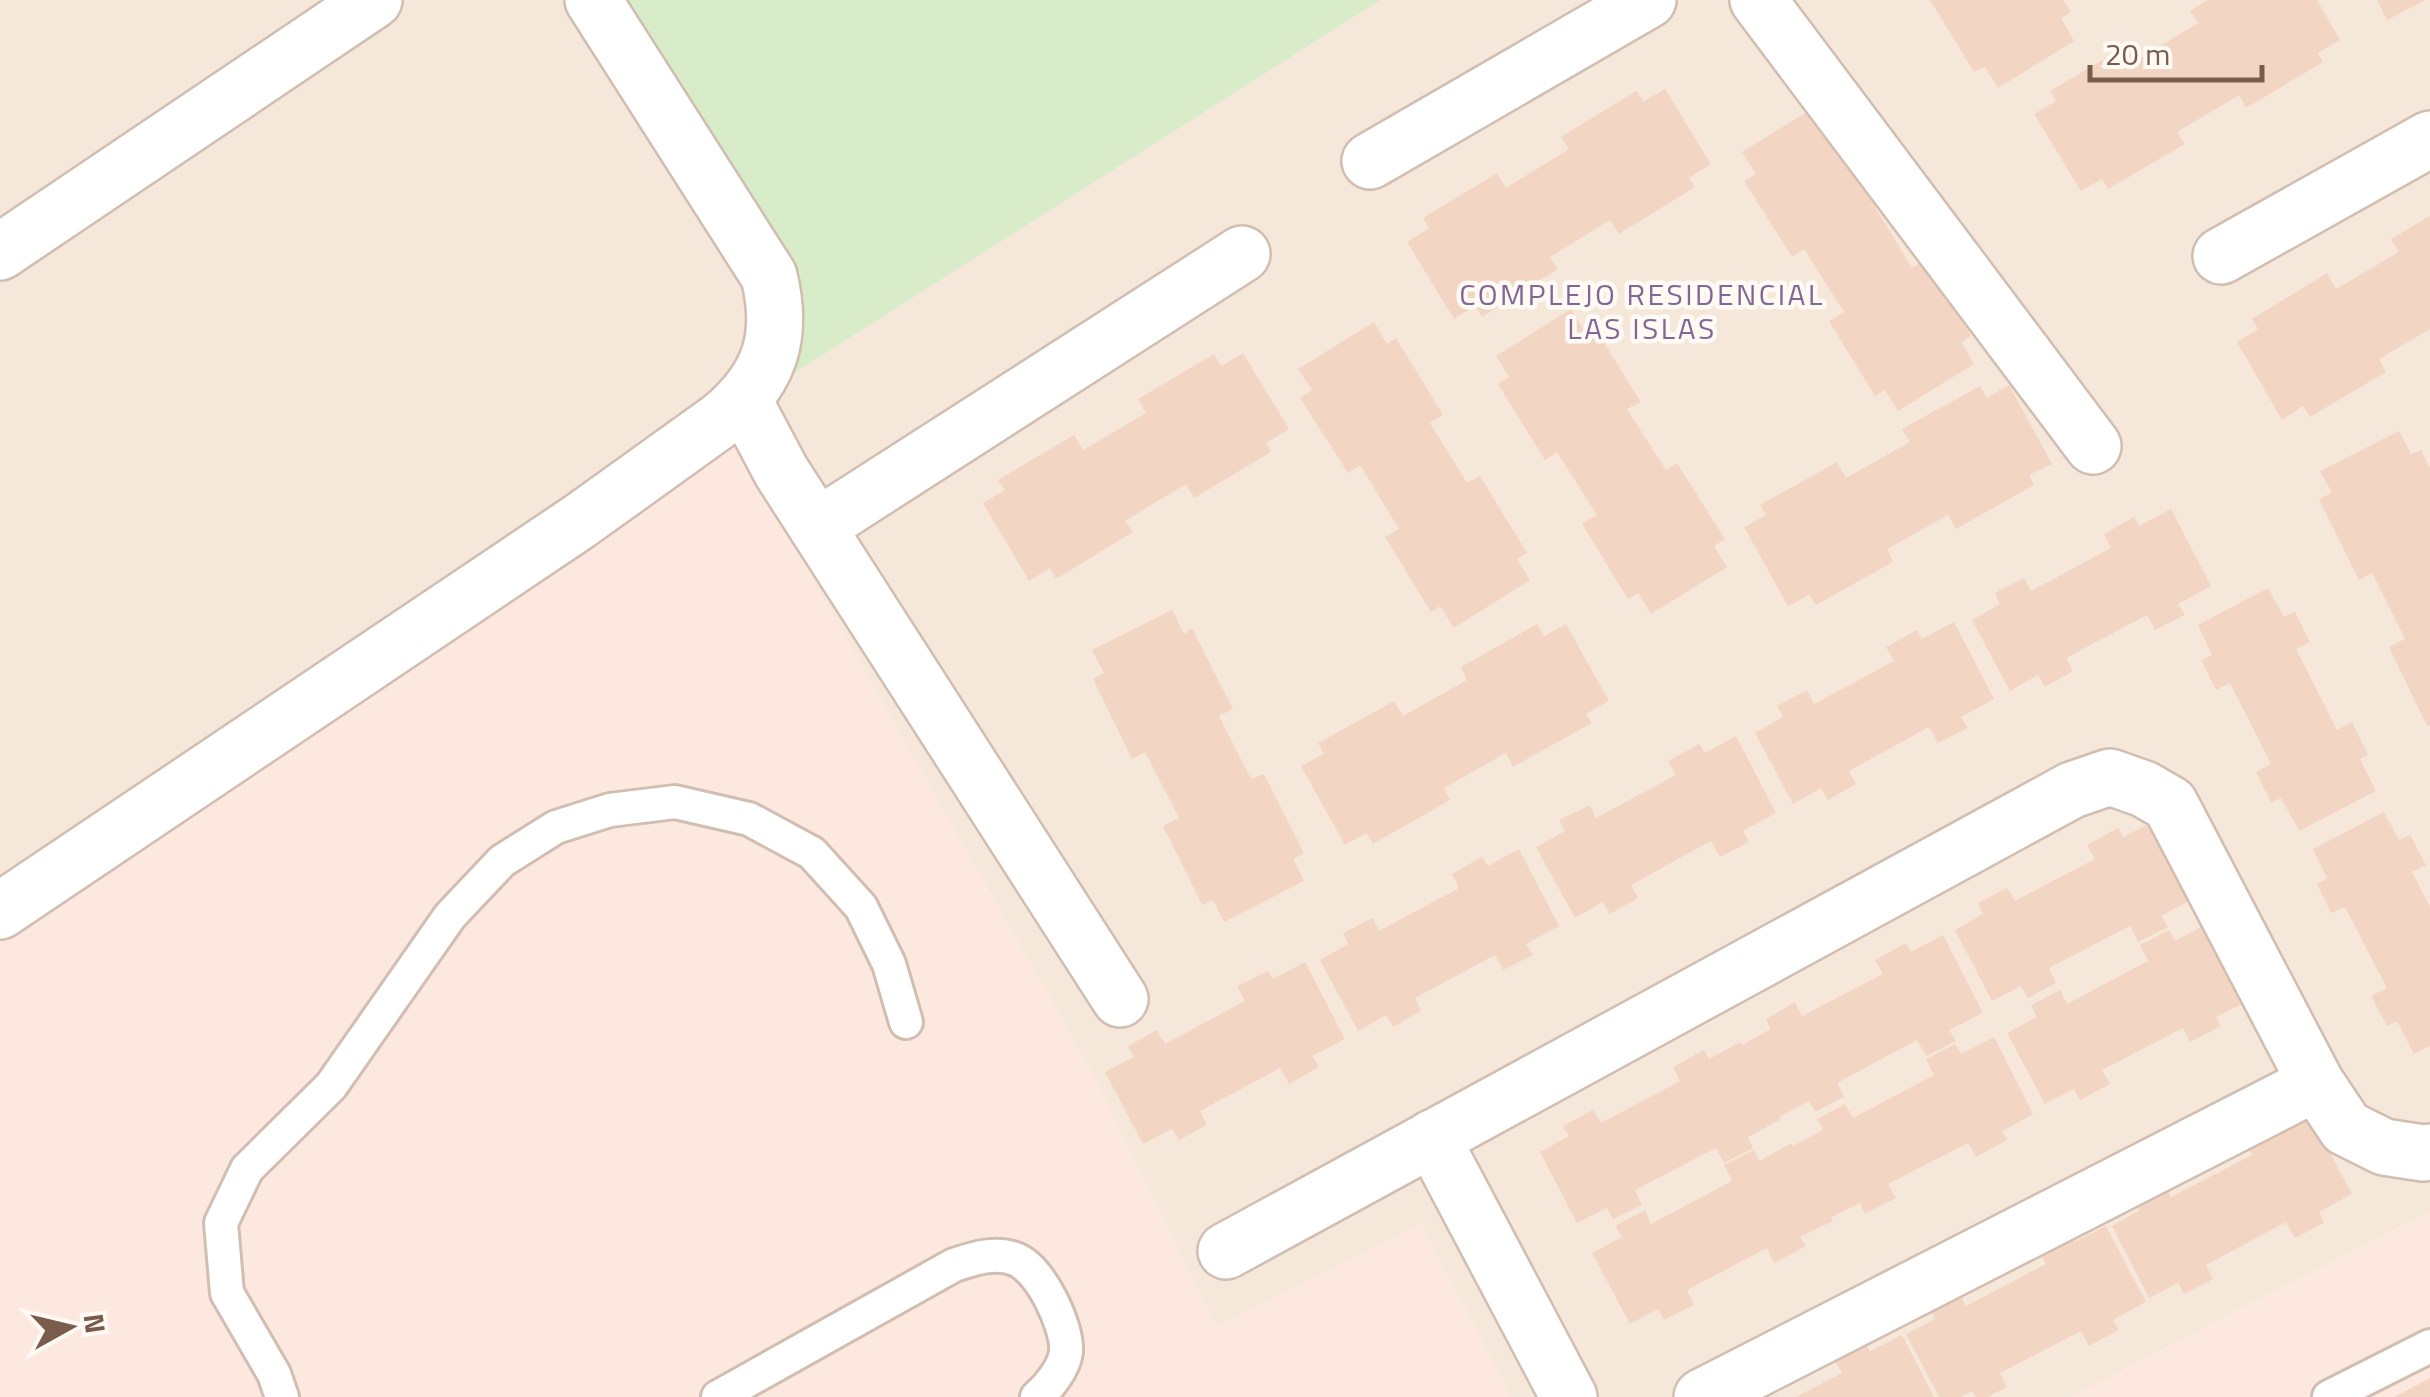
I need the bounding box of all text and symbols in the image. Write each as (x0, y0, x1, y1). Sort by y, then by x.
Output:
scale bar (2090, 20, 2262, 82)
text: 20 m (2105, 31, 2170, 77)
district label: COMPLEJO RESIDENCIAL LAS ISLAS (1459, 271, 1825, 351)
north arrow (20, 1277, 120, 1377)
text: N (73, 1311, 118, 1336)

